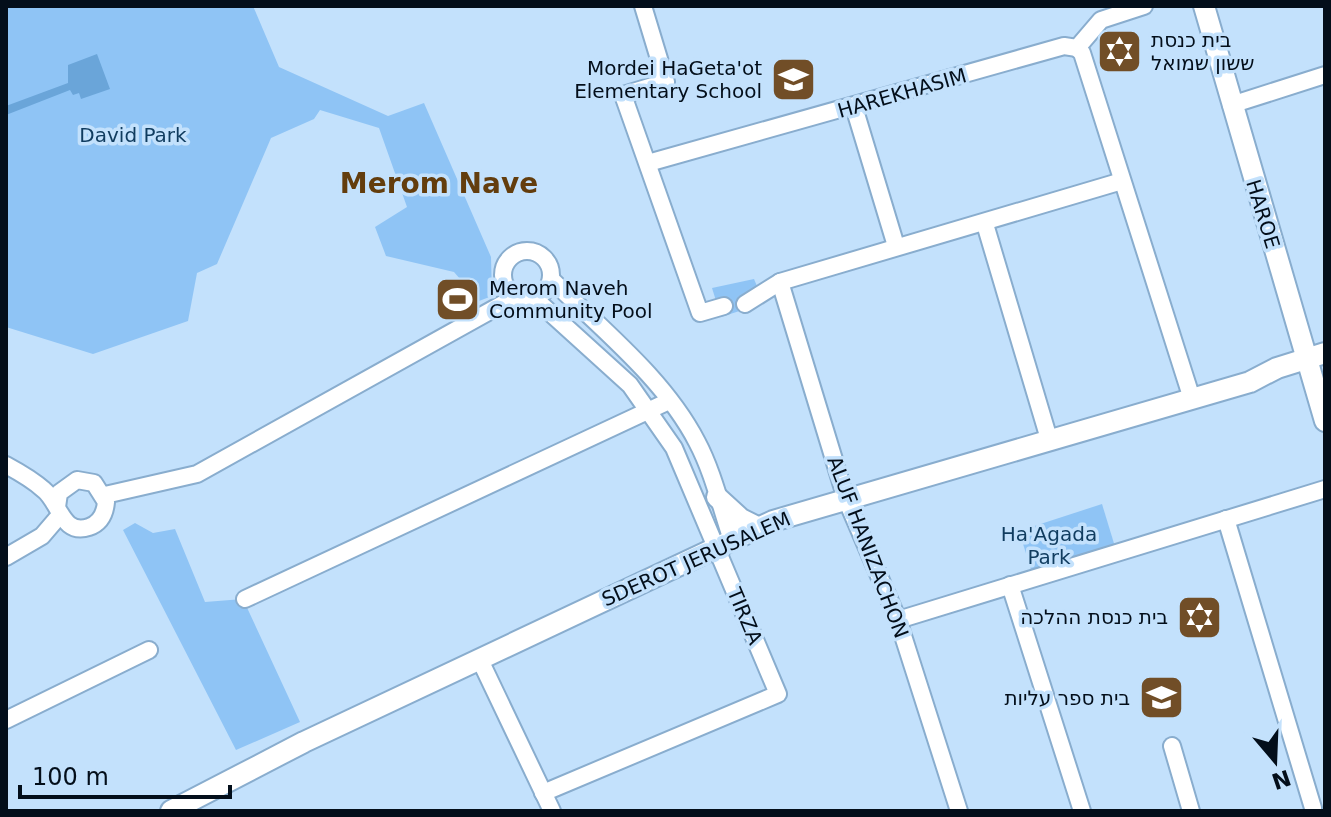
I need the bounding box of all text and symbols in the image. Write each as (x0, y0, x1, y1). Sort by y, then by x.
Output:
synagogue icon: בית כנסת ששון שמואל (1096, 27, 1144, 75)
place label: בית כנסת ששון שמואל (1151, 28, 1255, 75)
place label: Mordei HaGeta'ot Elementary School (574, 56, 762, 103)
school or university icon: Mordei HaGeta'ot Elementary School (769, 56, 817, 104)
street label: HAREKHASIM (835, 63, 969, 123)
park label: David Park (79, 123, 187, 147)
district label: Merom Nave (340, 167, 538, 200)
street label: HAROE (1241, 177, 1285, 251)
sports icon: Merom Naveh Community Pool (434, 276, 482, 324)
place label: Merom Naveh Community Pool (489, 276, 653, 323)
street label: ALUF HANIZACHON (822, 453, 914, 641)
street label: SDEROT JERUSALEM (598, 507, 794, 611)
park label: Ha'Agada Park (1001, 522, 1097, 569)
street label: TIRZA (722, 583, 768, 648)
synagogue icon: בית כנסת ההלכה (1175, 593, 1223, 641)
place label: בית כנסת ההלכה (1020, 605, 1168, 629)
school or university icon: בית ספר עליות (1137, 674, 1185, 722)
place label: בית ספר עליות (1004, 686, 1130, 710)
north arrow (1235, 721, 1315, 801)
scale bar (20, 749, 230, 799)
text: 100 m (32, 763, 109, 791)
text: N (1269, 765, 1294, 794)

